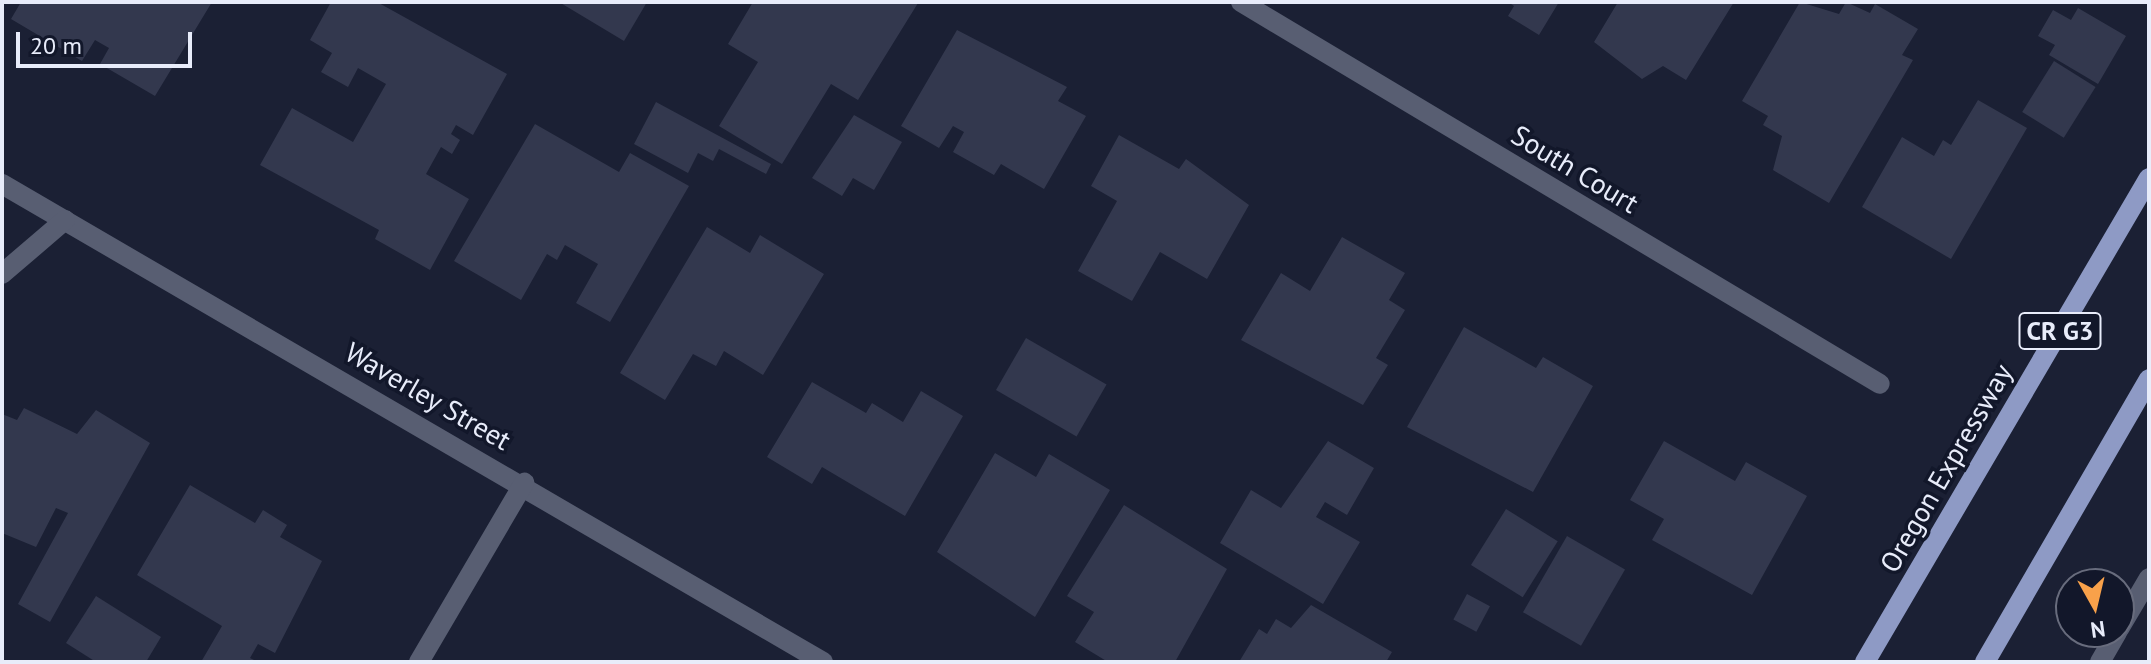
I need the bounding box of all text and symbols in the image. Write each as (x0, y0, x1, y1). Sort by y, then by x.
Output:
scale bar (20, 16, 196, 66)
text: 20 m (30, 30, 82, 61)
street label: South Court (1505, 118, 1645, 220)
road number: CR G3 (2018, 309, 2102, 353)
street label: Waverley Street (339, 335, 517, 457)
street label: Oregon Expressway (1873, 358, 2019, 578)
north arrow (2055, 568, 2135, 648)
text: N (2089, 615, 2107, 645)

